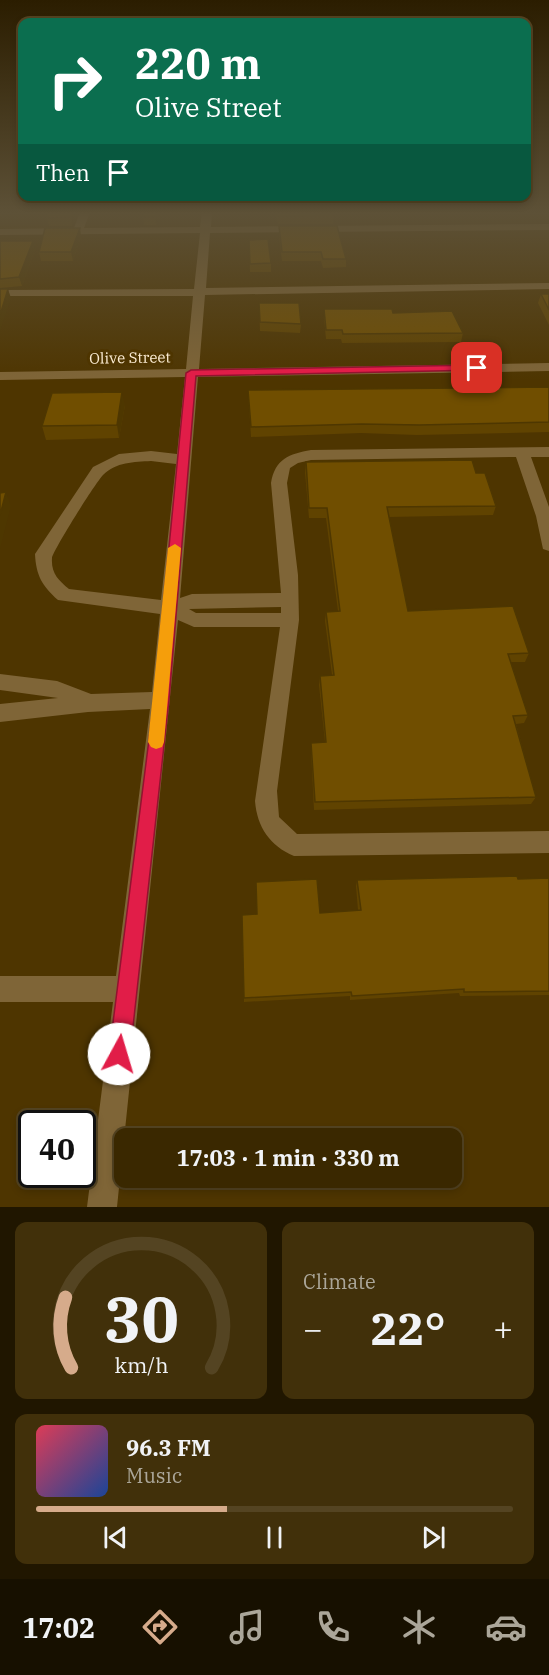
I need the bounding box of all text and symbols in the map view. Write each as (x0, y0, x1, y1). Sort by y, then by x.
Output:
text: 220 m (135, 36, 261, 91)
icon: right (36, 42, 114, 120)
text: Olive Street (135, 89, 282, 124)
icon: arrive (102, 156, 135, 189)
text: Then (36, 158, 90, 187)
pin (451, 342, 502, 393)
street label: Olive Street (89, 347, 171, 368)
icon: arrive (460, 351, 493, 384)
position arrow (87, 1022, 151, 1086)
speed limit sign: 40 (18, 1110, 96, 1188)
text: 17:03 · 1 min · 330 m (176, 1143, 400, 1172)
text: Climate (303, 1268, 376, 1295)
text: 30 (104, 1278, 178, 1359)
text: 22° (370, 1299, 446, 1357)
text: − (303, 1307, 323, 1350)
text: + (493, 1307, 513, 1350)
text: km/h (114, 1351, 168, 1379)
text: 96.3 FM (126, 1433, 211, 1462)
text: Music (126, 1462, 182, 1489)
icon: previous (99, 1521, 132, 1554)
icon: pause (258, 1521, 291, 1554)
icon: next (417, 1521, 450, 1554)
icon: directions (139, 1606, 181, 1648)
icon: music (226, 1606, 268, 1648)
icon: phone (312, 1606, 354, 1648)
icon: climate (398, 1606, 440, 1648)
icon: car (485, 1606, 527, 1648)
text: 17:02 (22, 1610, 95, 1645)

